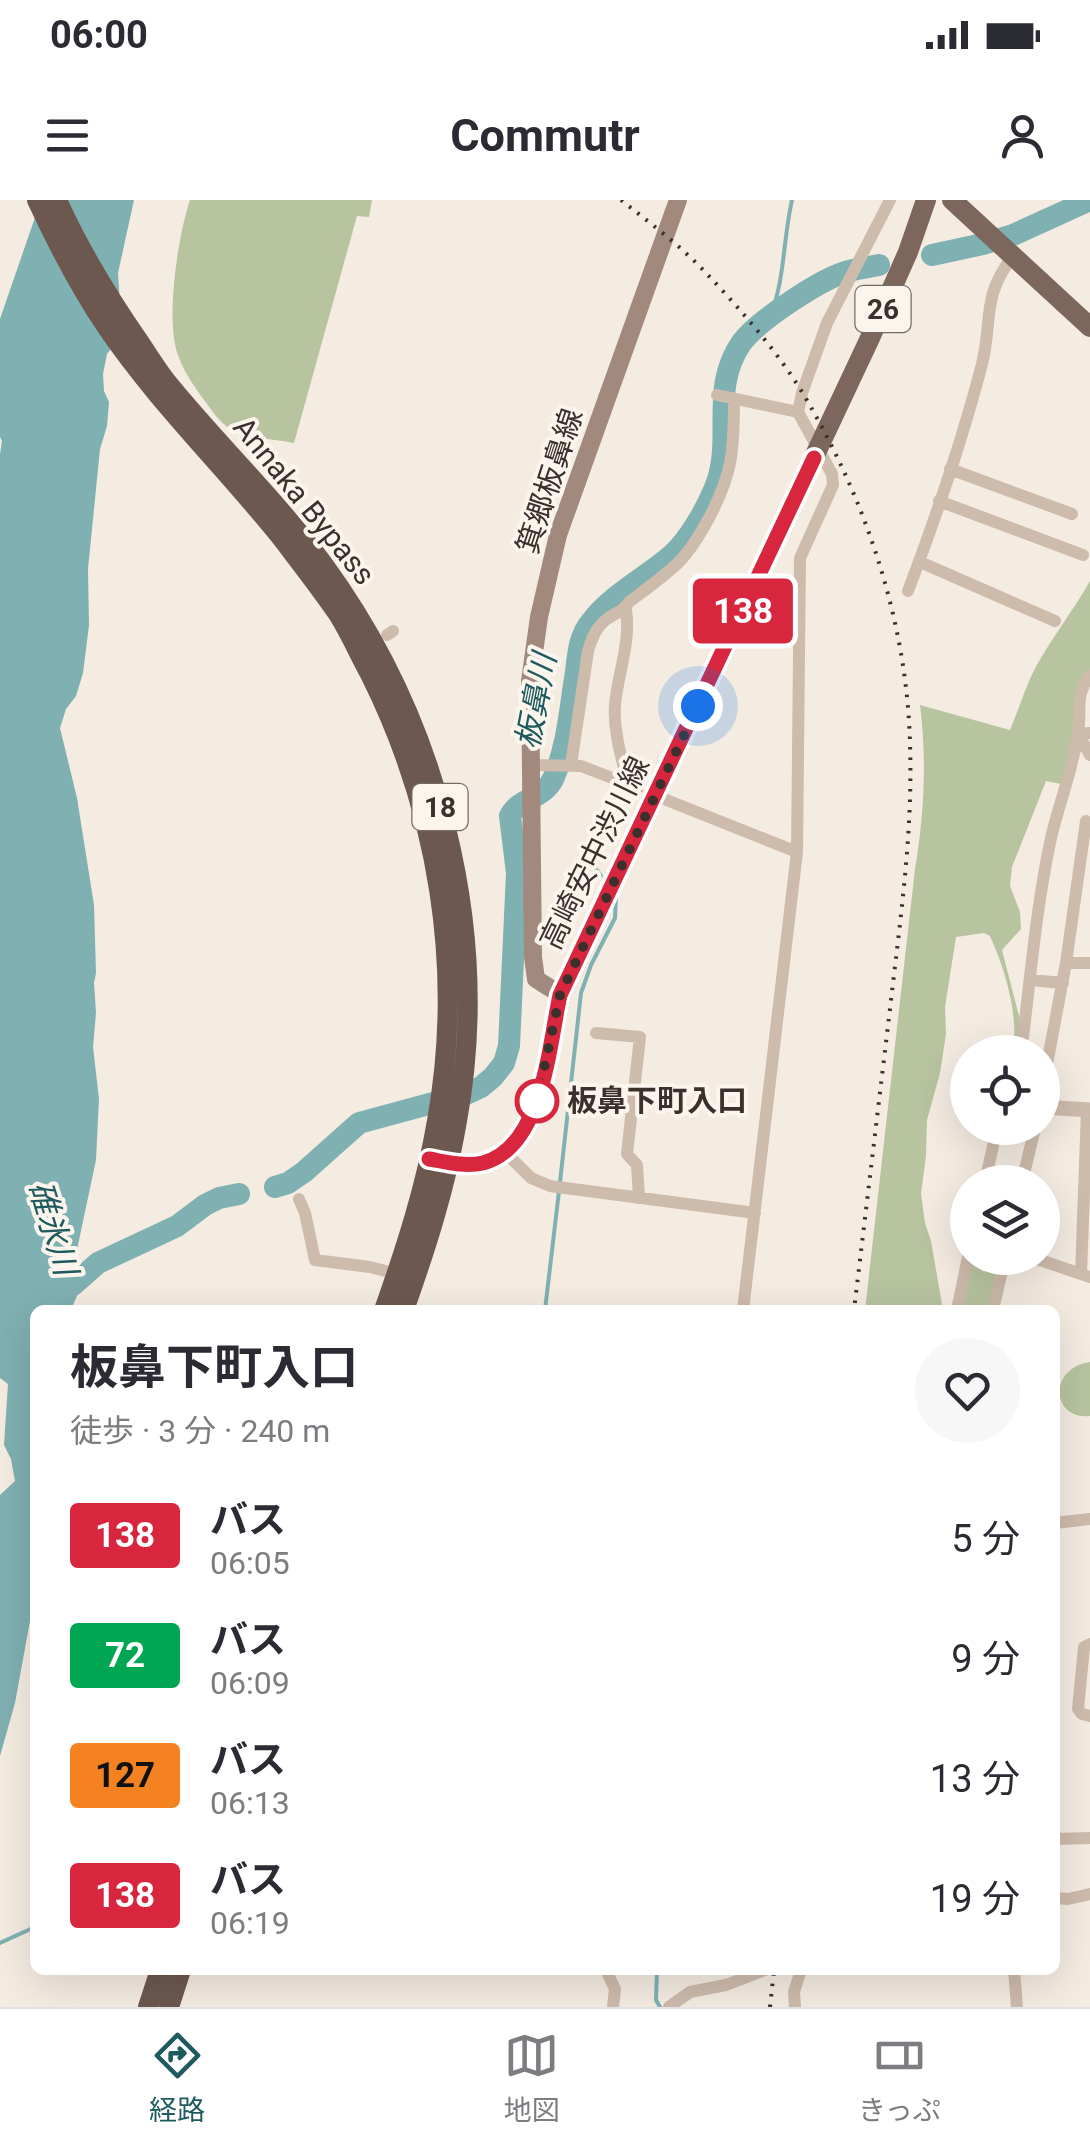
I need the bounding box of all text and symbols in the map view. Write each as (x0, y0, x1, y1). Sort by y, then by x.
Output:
text: 06:00 (50, 13, 148, 57)
icon: menu (40, 108, 95, 163)
icon: person (995, 108, 1050, 163)
text: Commutr (450, 109, 640, 162)
road number: 26 (856, 286, 910, 332)
street label: 箕郷板鼻線 (510, 404, 589, 558)
street label: Annaka Bypass (226, 410, 382, 591)
line badge: 138 (686, 578, 800, 644)
text: 138 (713, 591, 773, 632)
water label: 板鼻川 (508, 647, 564, 752)
your location (673, 681, 723, 731)
street label: 高崎安中渋川線 (533, 751, 656, 955)
road number: 18 (412, 784, 468, 830)
map controls (950, 1035, 1060, 1275)
button: locate (950, 1035, 1060, 1145)
marker: 板鼻下町入口 (516, 1080, 558, 1122)
place label: 板鼻下町入口 (567, 1083, 747, 1118)
button: layers (950, 1165, 1060, 1275)
water label: 碓氷川 (21, 1177, 86, 1282)
button: heart (915, 1338, 1020, 1443)
text: 板鼻下町入口 (70, 1339, 358, 1396)
text: 徒歩 · 3 分 · 240 m (70, 1412, 330, 1450)
text: バス (210, 1498, 286, 1542)
text: 138 (95, 1515, 155, 1556)
text: 5 分 (951, 1517, 1020, 1561)
text: 06:05 (210, 1544, 290, 1582)
text: バス (210, 1618, 286, 1662)
text: 72 (105, 1635, 145, 1676)
text: 9 分 (951, 1637, 1020, 1681)
text: 06:09 (210, 1664, 290, 1702)
text: バス (210, 1738, 286, 1782)
text: 127 (95, 1755, 155, 1796)
text: 13 分 (930, 1757, 1020, 1801)
text: 06:13 (210, 1784, 290, 1822)
text: バス (210, 1858, 286, 1902)
text: 138 (95, 1875, 155, 1916)
text: 19 分 (930, 1877, 1020, 1921)
text: 06:19 (210, 1904, 290, 1942)
tab: 経路 (149, 2028, 205, 2128)
tab: 地図 (504, 2028, 560, 2128)
tab: きっぷ (858, 2028, 941, 2128)

